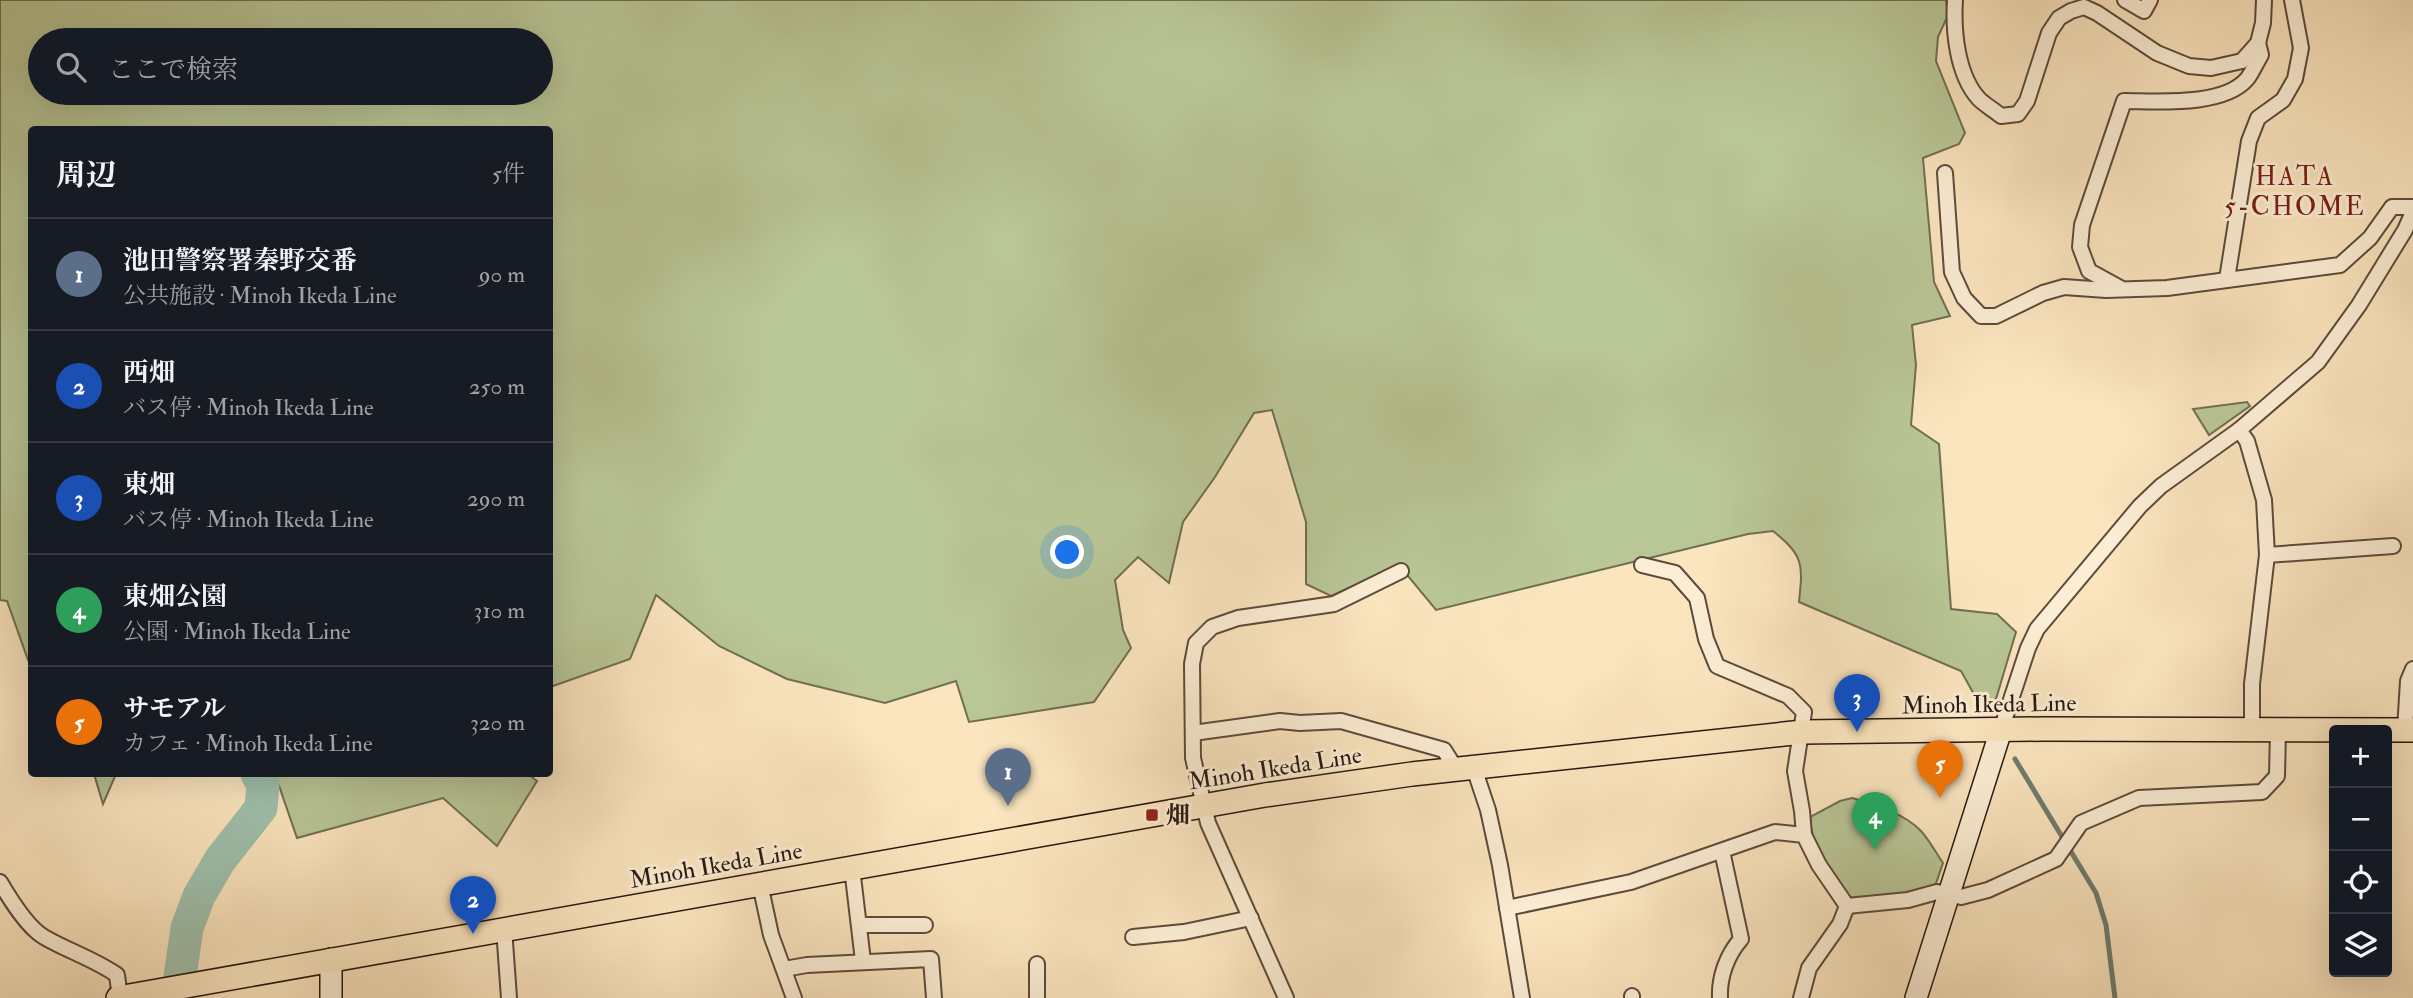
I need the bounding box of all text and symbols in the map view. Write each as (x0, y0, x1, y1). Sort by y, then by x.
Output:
search box (28, 28, 553, 105)
icon: search (52, 48, 90, 86)
text: ここで検索 (108, 54, 238, 86)
text: 周辺 (56, 157, 116, 194)
text: 5件 (492, 159, 525, 188)
district label: HATA 5-CHOME (2224, 161, 2366, 223)
text: 池田警察署秦野交番 (123, 245, 357, 277)
text: 1 (75, 260, 83, 289)
text: 90 m (479, 260, 525, 289)
text: 公共施設 · Minoh Ikeda Line (123, 281, 397, 310)
text: 西畑 (123, 357, 175, 389)
text: 2 (73, 372, 85, 401)
text: 250 m (469, 372, 525, 401)
text: バス停 · Minoh Ikeda Line (123, 393, 374, 422)
text: 東畑 (123, 469, 175, 501)
text: 3 (75, 484, 83, 513)
text: 290 m (467, 484, 525, 513)
text: バス停 · Minoh Ikeda Line (123, 505, 374, 534)
your location (1050, 535, 1084, 569)
text: 東畑公園 (123, 581, 227, 613)
text: 4 (73, 596, 85, 625)
text: 310 m (474, 596, 525, 625)
text: 公園 · Minoh Ikeda Line (123, 617, 351, 646)
pin: 3 (1834, 674, 1880, 732)
street label: Minoh Ikeda Line (1901, 687, 2077, 722)
text: サモアル (123, 693, 226, 725)
text: 5 (74, 708, 84, 737)
text: 320 m (470, 708, 525, 737)
map controls (2329, 725, 2392, 977)
button: + (2329, 725, 2392, 788)
text: カフェ · Minoh Ikeda Line (123, 729, 373, 758)
street label: Minoh Ikeda Line (1186, 740, 1364, 797)
pin: 5 (1917, 740, 1963, 798)
pin: 1 (985, 748, 1031, 806)
button: − (2329, 788, 2392, 851)
pin: 4 (1852, 792, 1898, 850)
place label: 畑 (1166, 800, 1190, 831)
marker: 畑 (1144, 807, 1160, 823)
street label: Minoh Ikeda Line (627, 835, 805, 896)
button: locate (2329, 851, 2392, 914)
pin: 2 (450, 876, 496, 934)
button: layers (2329, 914, 2392, 977)

